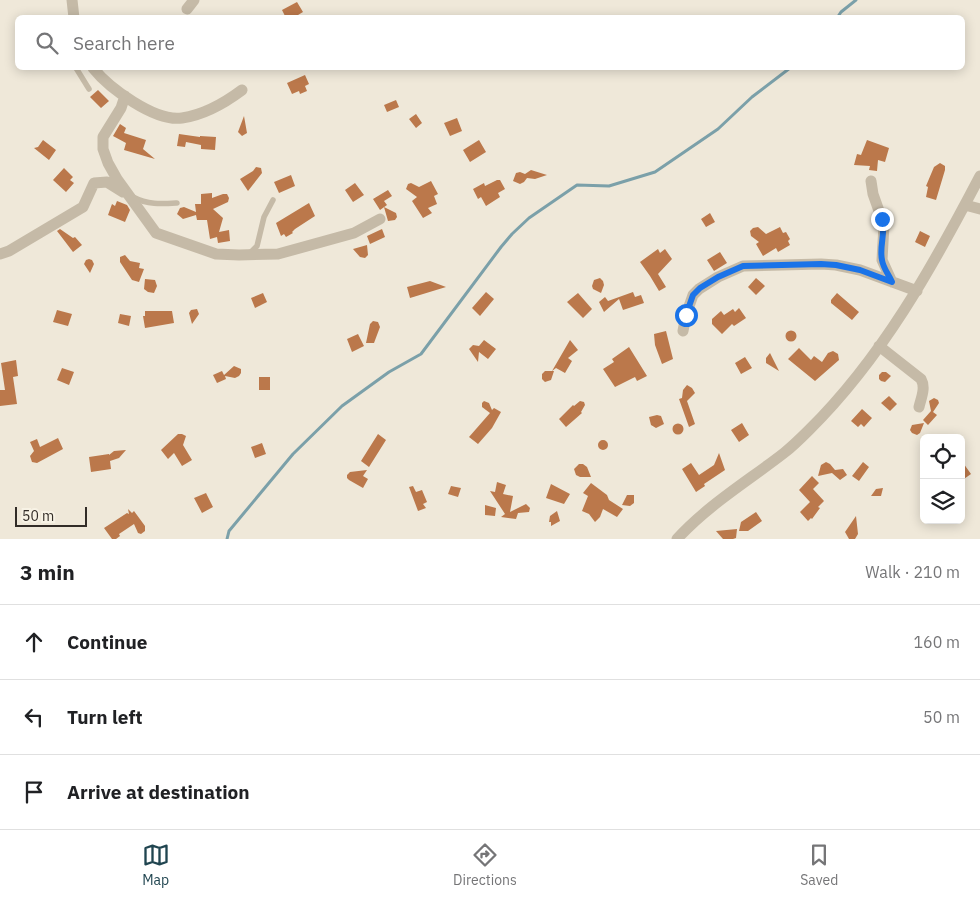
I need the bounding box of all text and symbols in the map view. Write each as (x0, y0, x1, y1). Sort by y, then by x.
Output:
search box (15, 15, 965, 70)
icon: search (33, 29, 61, 57)
text: Search here (73, 31, 175, 55)
route end (871, 208, 894, 231)
route start (675, 304, 698, 327)
map controls (920, 434, 965, 524)
button: locate (920, 434, 965, 479)
button: layers (920, 479, 965, 524)
scale bar (15, 504, 88, 527)
text: 50 m (22, 507, 54, 525)
text: 3 min (20, 558, 75, 586)
text: Walk · 210 m (865, 562, 960, 582)
icon: ahead (20, 628, 48, 656)
text: Continue (67, 630, 147, 654)
text: 160 m (913, 632, 960, 652)
icon: left (20, 703, 48, 731)
text: Turn left (67, 705, 143, 729)
text: 50 m (923, 707, 960, 727)
icon: arrive (20, 778, 48, 806)
text: Arrive at destination (67, 780, 250, 804)
tab: Map (142, 841, 170, 889)
tab: Directions (453, 841, 517, 889)
tab: Saved (800, 841, 838, 889)

